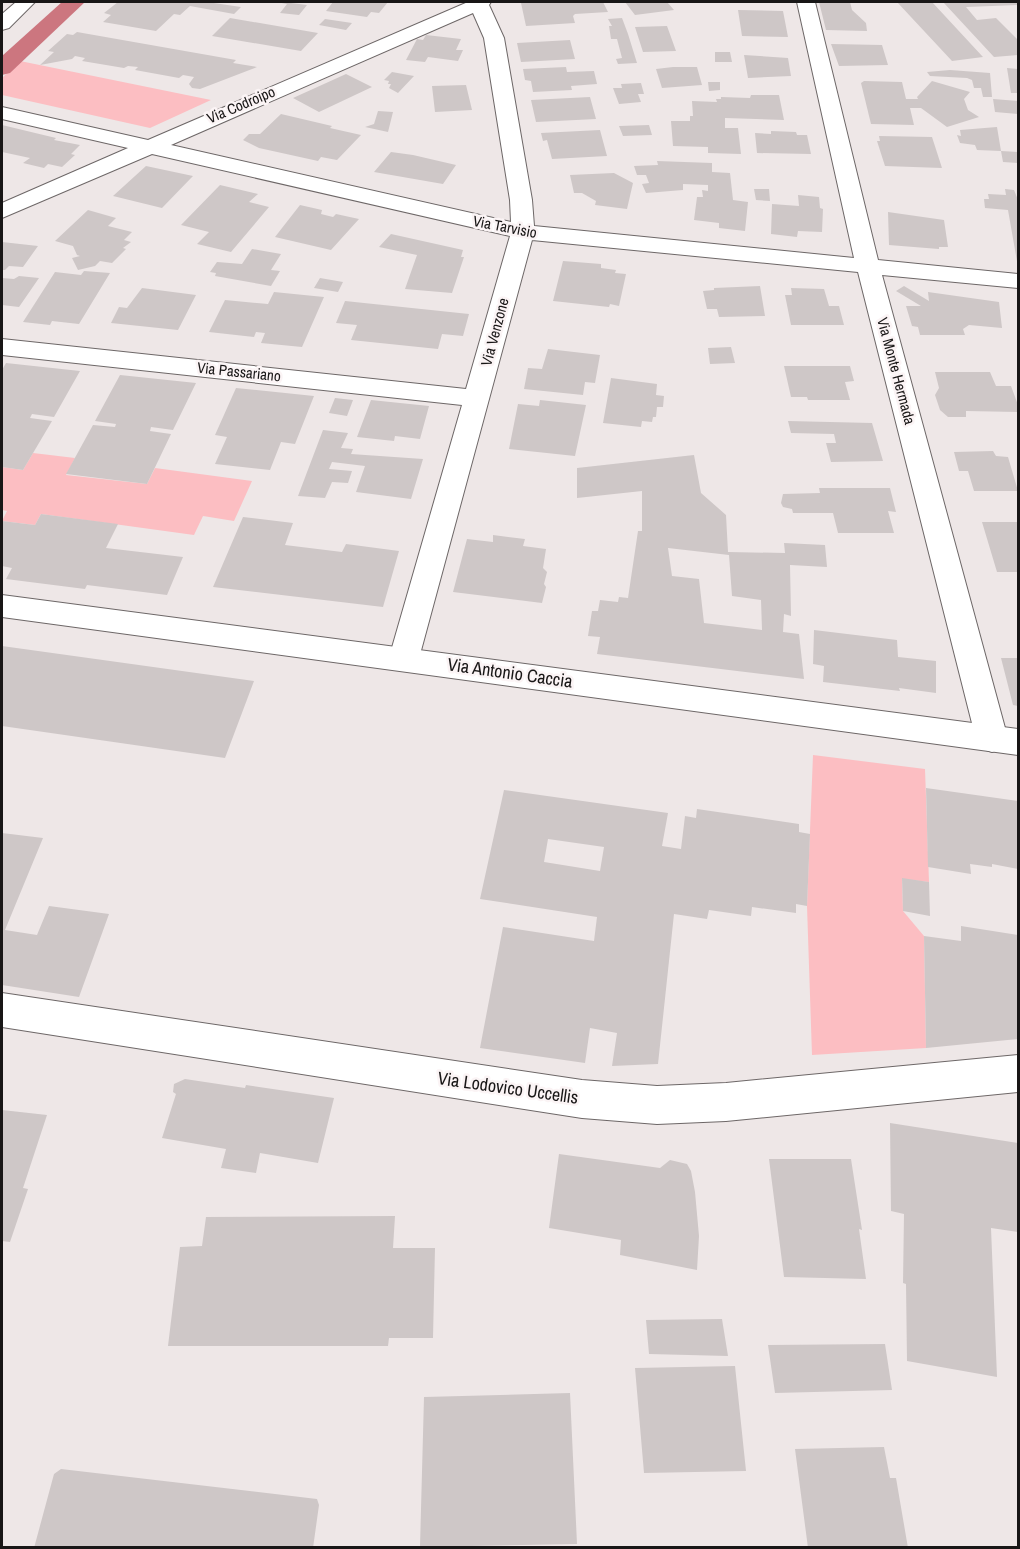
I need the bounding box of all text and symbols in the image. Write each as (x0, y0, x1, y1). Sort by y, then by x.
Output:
street label: Via Codroipo (203, 81, 278, 128)
street label: Via Tarvisio (471, 210, 539, 243)
street label: Via Venzone (475, 295, 514, 368)
street label: Via Monte Hermada (872, 315, 921, 427)
street label: Via Passariano (196, 357, 282, 386)
street label: Via Antonio Caccia (446, 651, 574, 694)
street label: Via Lodovico Uccellis (436, 1065, 580, 1110)

